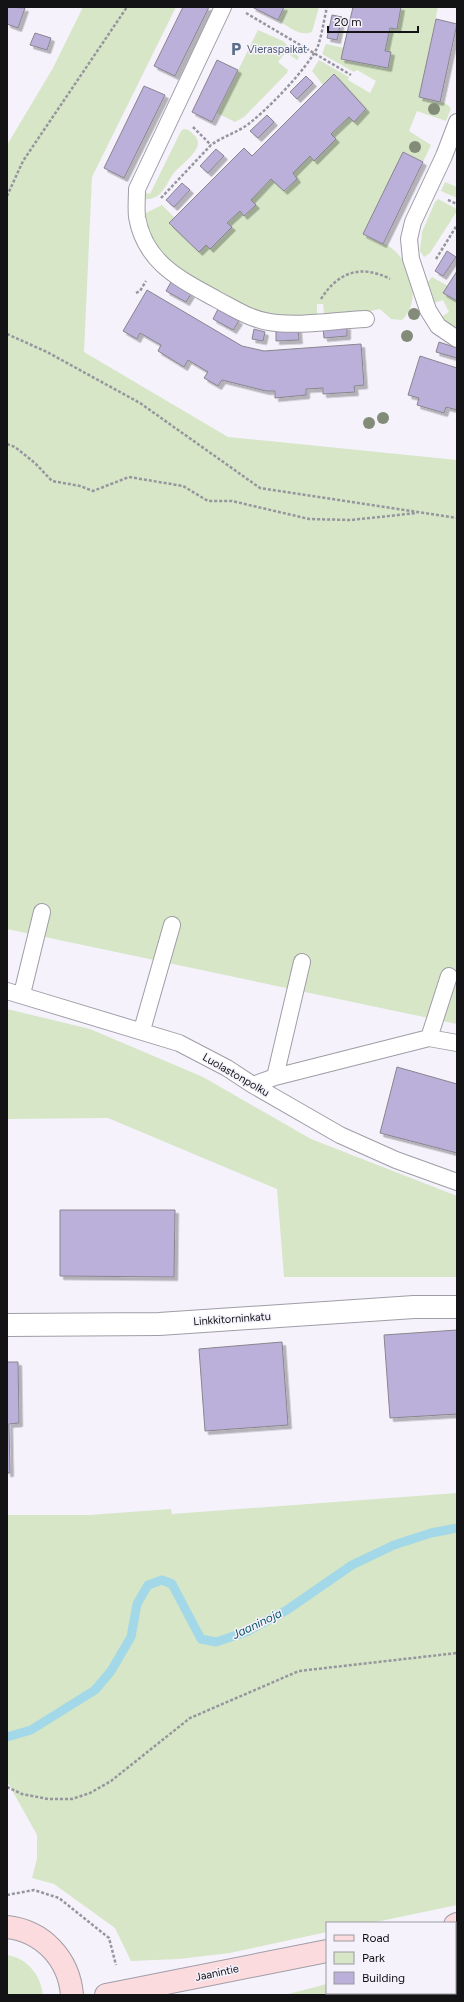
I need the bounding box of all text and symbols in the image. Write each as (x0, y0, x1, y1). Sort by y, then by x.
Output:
scale bar (328, 8, 418, 34)
text: 20 m (334, 15, 362, 29)
parking icon: Vieraspaikat (228, 41, 244, 57)
place label: Vieraspaikat (247, 43, 307, 56)
street label: Luolastonpolku (200, 1051, 272, 1099)
street label: Linkkitorninkatu (193, 1310, 271, 1328)
water label: Jaaninoja (229, 1606, 284, 1642)
legend (326, 1922, 456, 1994)
text: Road (362, 1931, 390, 1945)
text: Park (362, 1951, 385, 1965)
street label: Jaanintie (194, 1962, 240, 1984)
text: Building (362, 1971, 405, 1985)

